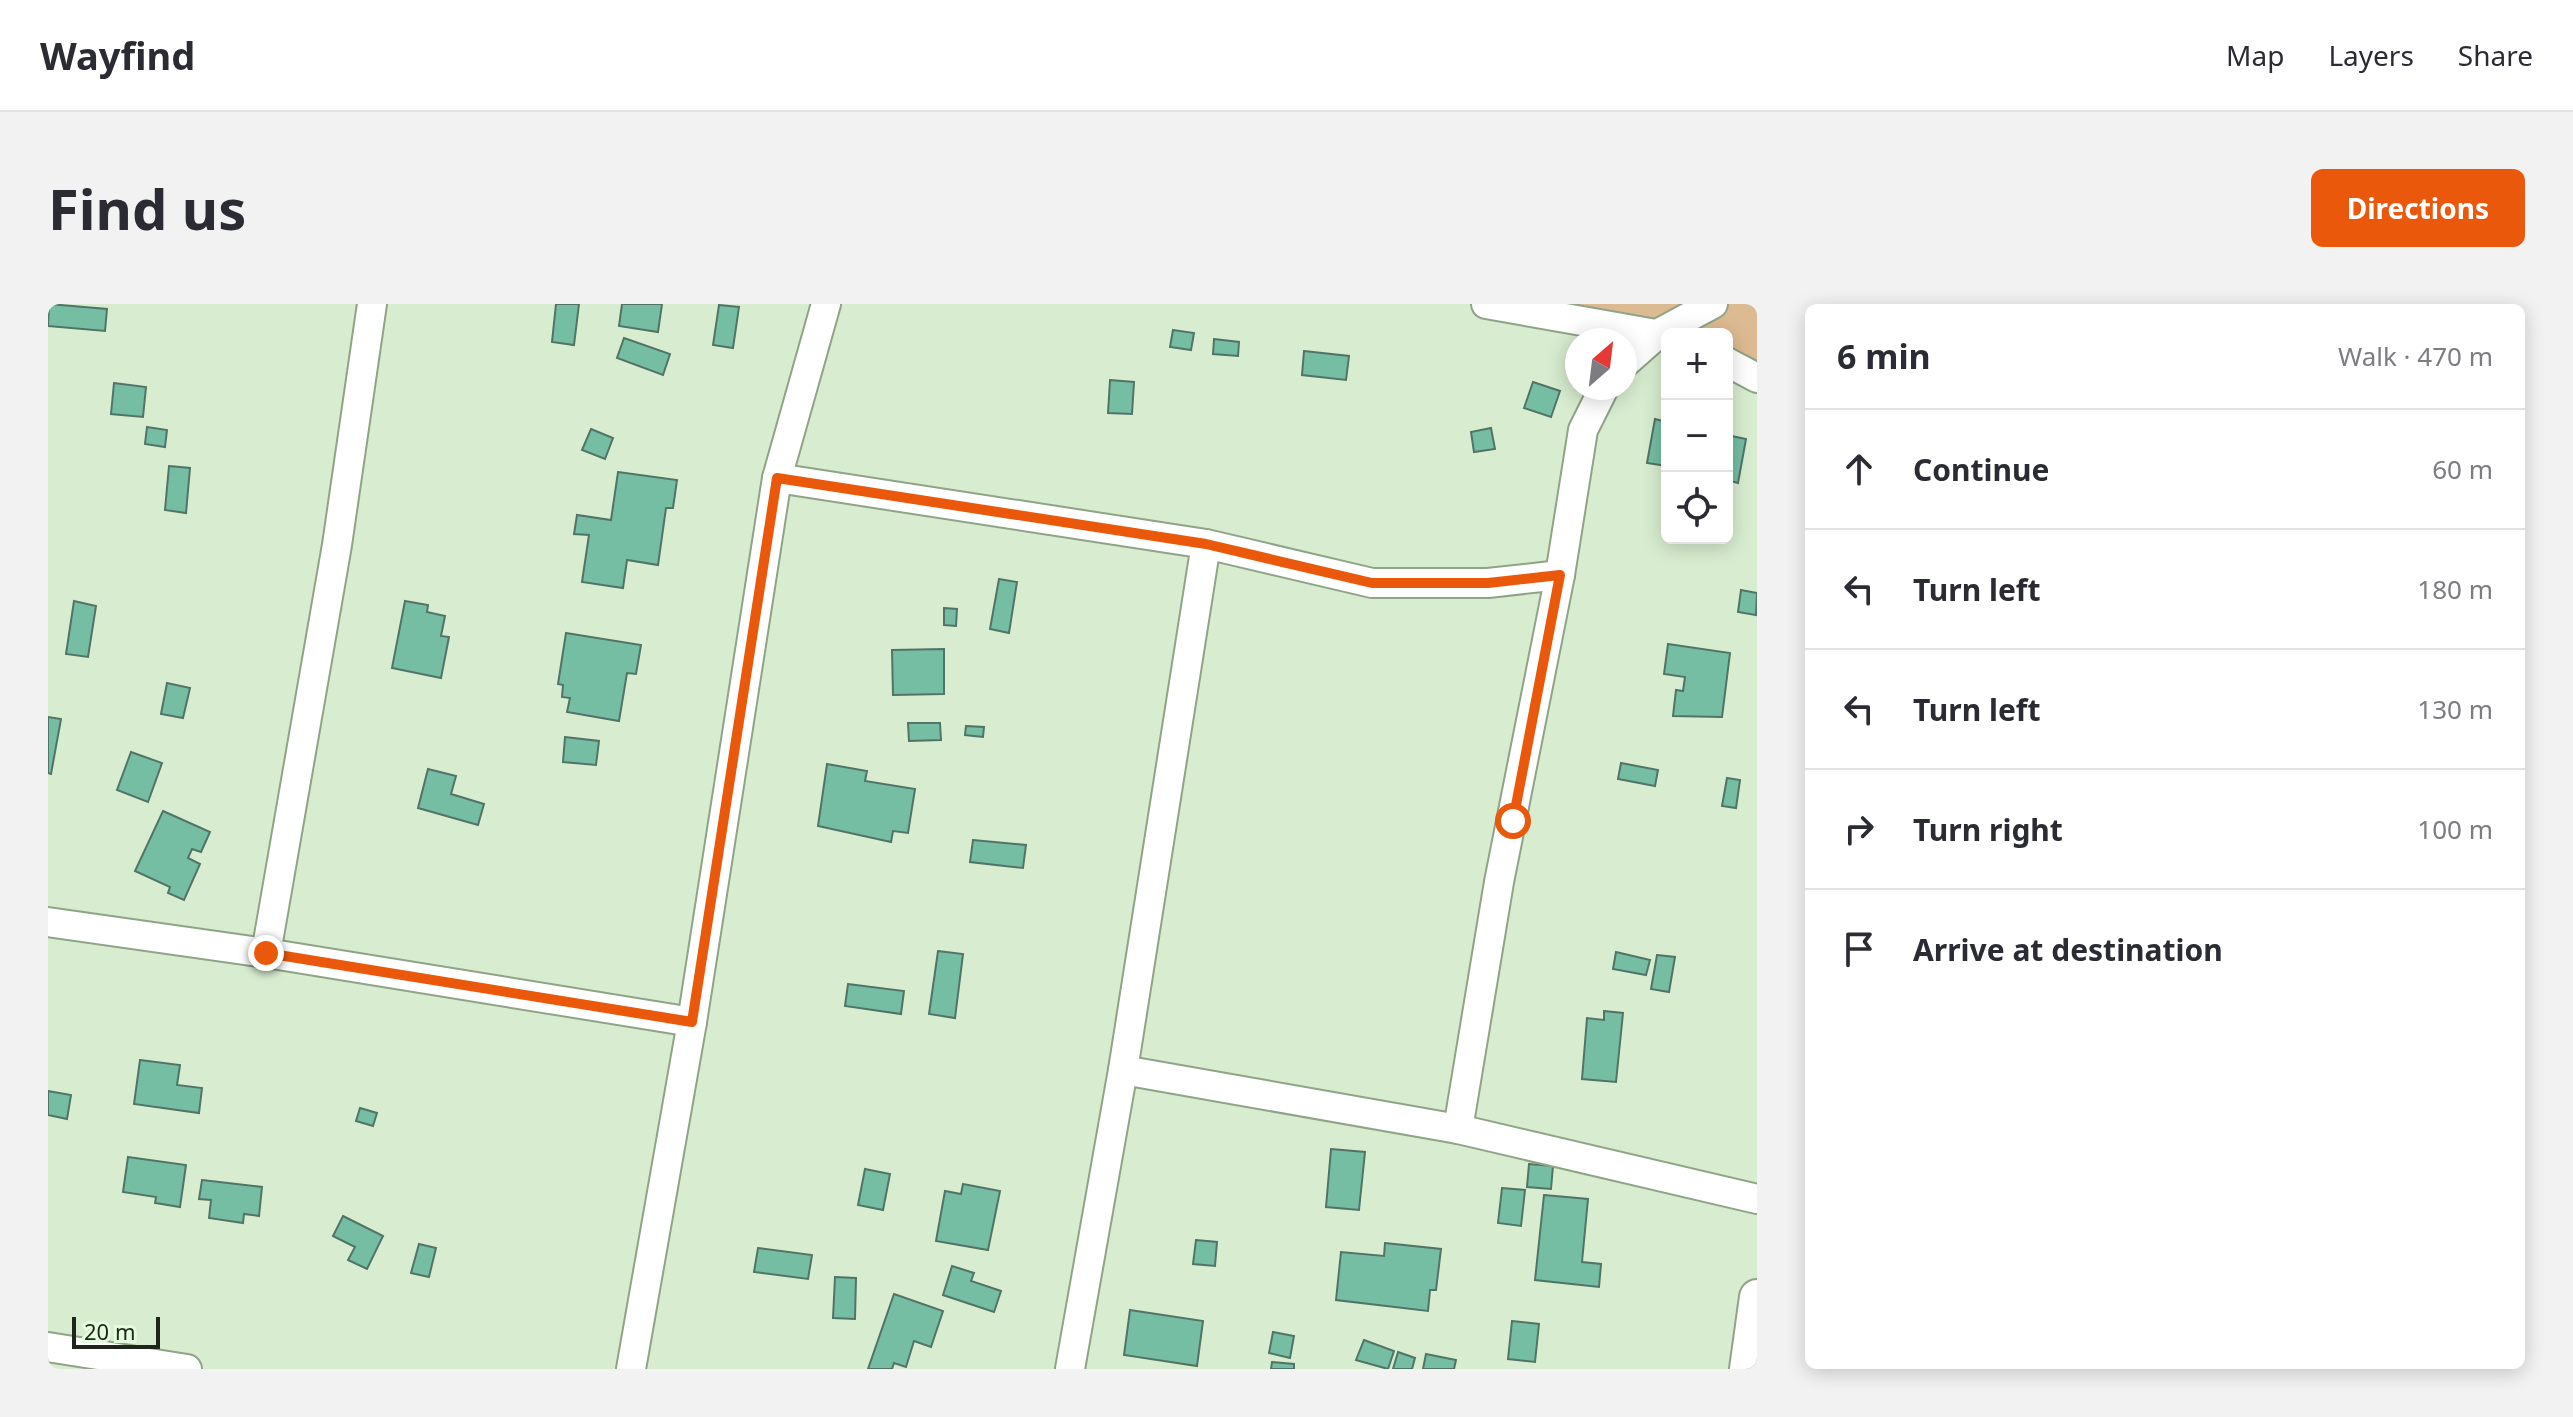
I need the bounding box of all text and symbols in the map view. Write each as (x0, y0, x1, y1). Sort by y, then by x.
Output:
text: Wayfind (40, 29, 195, 81)
text: Map (2226, 36, 2284, 74)
text: Layers (2328, 36, 2414, 74)
text: Share (2458, 36, 2533, 74)
button: Directions (2311, 169, 2525, 247)
text: Find us (48, 170, 246, 246)
north arrow (1565, 328, 1637, 400)
map controls (1661, 328, 1733, 544)
button: + (1661, 328, 1733, 400)
text: 6 min (1837, 333, 1931, 379)
text: Walk · 470 m (2338, 338, 2493, 374)
button: − (1661, 400, 1733, 472)
icon: ahead (1837, 447, 1881, 491)
text: Continue (1913, 449, 2049, 490)
text: 60 m (2432, 451, 2493, 487)
button: locate (1661, 472, 1733, 544)
icon: left (1837, 567, 1881, 611)
text: Turn left (1913, 569, 2041, 610)
text: 180 m (2417, 571, 2493, 607)
icon: left (1837, 687, 1881, 731)
text: Turn left (1913, 689, 2041, 730)
text: 130 m (2417, 691, 2493, 727)
route start (1495, 803, 1531, 839)
icon: right (1837, 807, 1881, 851)
text: Turn right (1913, 809, 2063, 850)
text: 100 m (2417, 811, 2493, 847)
icon: arrive (1837, 927, 1881, 971)
text: Arrive at destination (1913, 929, 2223, 970)
route end (248, 935, 284, 971)
scale bar (72, 1313, 160, 1349)
text: 20 m (84, 1316, 135, 1346)

